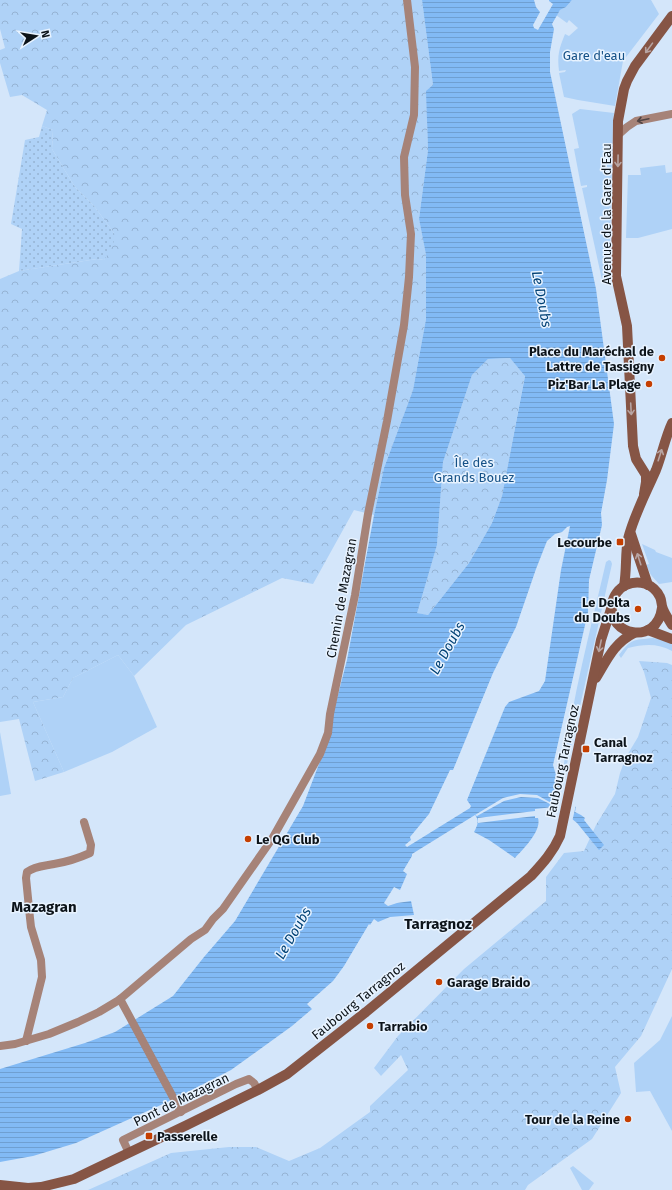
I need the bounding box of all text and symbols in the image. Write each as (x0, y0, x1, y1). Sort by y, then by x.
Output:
north arrow (16, 16, 56, 56)
text: N (38, 29, 52, 39)
one-way arrow (645, 42, 653, 53)
park label: Gare d'eau (563, 48, 625, 63)
one-way arrow (637, 116, 650, 124)
street label: Avenue de la Gare d'Eau (599, 143, 614, 285)
one-way arrow (614, 154, 622, 167)
water label: Le Doubs (528, 269, 555, 329)
place label: Place du Maréchal de Lattre de Tassigny (529, 344, 654, 374)
marker: Place du Maréchal de Lattre de Tassigny (657, 353, 667, 363)
place label: Piz'Bar La Plage (548, 377, 641, 392)
marker: Piz'Bar La Plage (644, 379, 654, 389)
one-way arrow (628, 402, 635, 415)
one-way arrow (657, 450, 665, 462)
park label: Île des Grands Bouez (434, 455, 515, 485)
place label: Lecourbe (557, 535, 612, 550)
street label: Chemin de Mazagran (324, 537, 359, 659)
marker: Lecourbe (615, 537, 625, 547)
one-way arrow (635, 552, 642, 565)
place label: Le Delta du Doubs (574, 595, 631, 625)
marker: Le Delta du Doubs (633, 604, 643, 614)
water label: Le Doubs (426, 619, 469, 677)
one-way arrow (596, 639, 604, 652)
street label: Faubourg Tarragnoz (543, 703, 582, 819)
place label: Canal Tarragnoz (594, 735, 653, 765)
marker: Canal Tarragnoz (581, 744, 591, 754)
place label: Le QG Club (256, 832, 320, 847)
marker: Le QG Club (243, 834, 253, 844)
district label: Mazagran (11, 898, 77, 916)
water label: Le Doubs (272, 904, 315, 962)
district label: Tarragnoz (404, 915, 472, 933)
street label: Faubourg Tarragnoz (309, 958, 408, 1043)
place label: Garage Braido (447, 975, 531, 990)
marker: Garage Braido (434, 977, 444, 987)
place label: Tarrabio (378, 1019, 428, 1034)
marker: Tarrabio (365, 1021, 375, 1031)
street label: Pont de Mazagran (131, 1070, 231, 1129)
place label: Tour de la Reine (525, 1112, 620, 1127)
marker: Tour de la Reine (623, 1114, 633, 1124)
place label: Passerelle (157, 1129, 218, 1144)
marker: Passerelle (144, 1131, 154, 1141)

